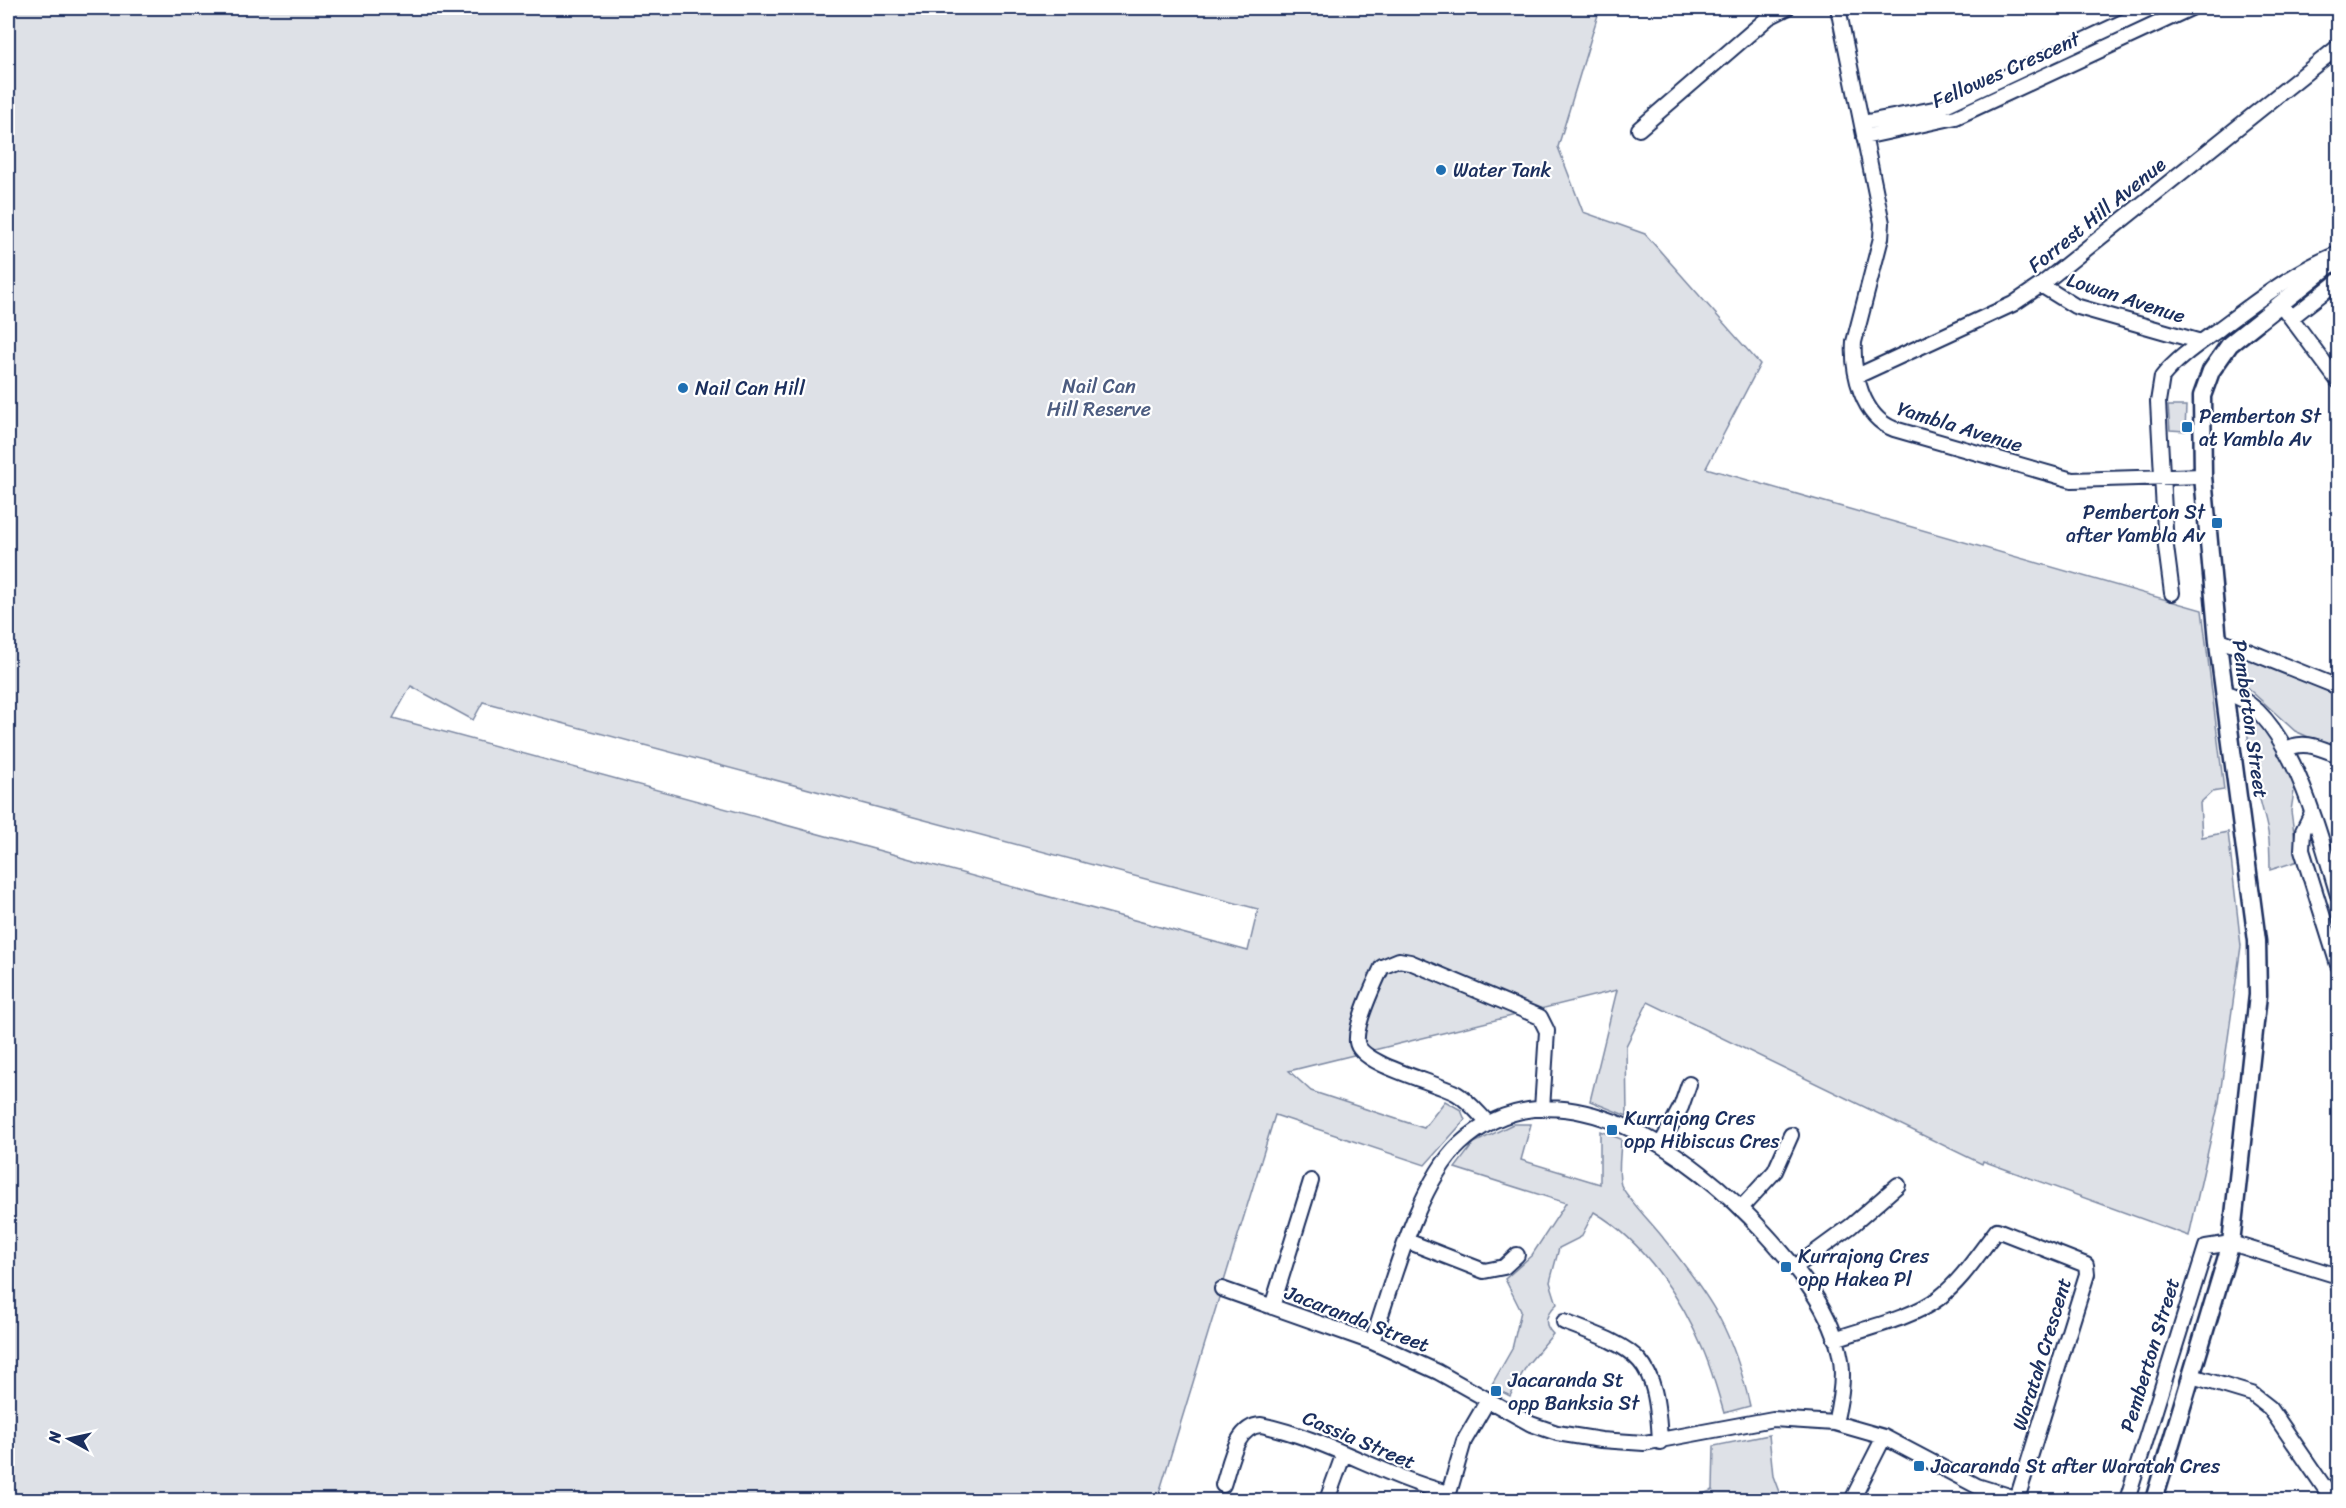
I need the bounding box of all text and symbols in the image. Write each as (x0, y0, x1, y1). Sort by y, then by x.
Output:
street label: Fellowes Crescent (1926, 21, 2087, 118)
street label: Forrest Hill Avenue (2020, 148, 2174, 282)
place label: Water Tank (1453, 153, 1552, 188)
marker: Water Tank (1434, 163, 1448, 177)
street label: Lowan Avenue (2062, 262, 2190, 334)
park label: Nail Can Hill Reserve (1047, 369, 1151, 427)
place label: Nail Can Hill (695, 371, 806, 406)
marker: Nail Can Hill (676, 381, 690, 395)
street label: Yambla Avenue (1893, 391, 2027, 463)
place label: Pemberton St at Yambla Av (2199, 399, 2322, 457)
marker: Pemberton St at Yambla Av (2180, 420, 2194, 434)
place label: Pemberton St after Yambla Av (2066, 495, 2206, 553)
marker: Pemberton St after Yambla Av (2210, 516, 2224, 530)
street label: Pemberton Street (2222, 637, 2278, 801)
place label: Kurrajong Cres opp Hibiscus Cres (1624, 1101, 1781, 1159)
marker: Kurrajong Cres opp Hibiscus Cres (1605, 1123, 1619, 1137)
place label: Kurrajong Cres opp Hakea Pl (1798, 1239, 1930, 1297)
marker: Kurrajong Cres opp Hakea Pl (1779, 1260, 1793, 1274)
street label: Waratah Crescent (2002, 1273, 2082, 1435)
street label: Pemberton Street (2110, 1273, 2190, 1436)
street label: Jacaranda Street (1279, 1275, 1435, 1363)
place label: Jacaranda St opp Banksia St (1507, 1363, 1640, 1421)
marker: Jacaranda St opp Banksia St (1489, 1384, 1503, 1398)
street label: Cassia Street (1297, 1400, 1421, 1480)
north arrow (39, 1409, 99, 1469)
text: N (39, 1429, 70, 1445)
place label: Jacaranda St after Waratah Cres (1930, 1449, 2221, 1484)
marker: Jacaranda St after Waratah Cres (1912, 1459, 1926, 1473)

